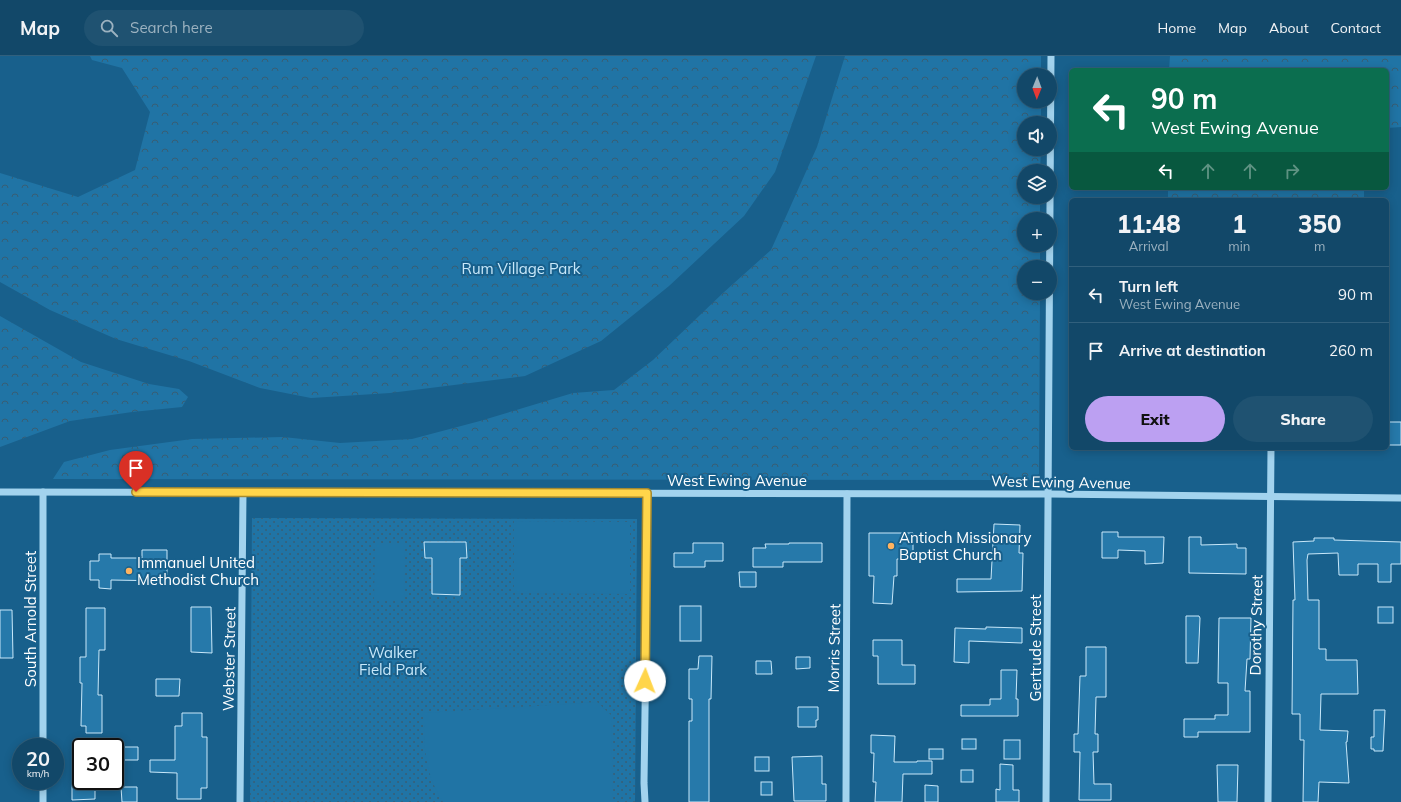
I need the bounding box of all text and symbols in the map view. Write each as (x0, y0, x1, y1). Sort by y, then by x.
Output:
search box (84, 10, 364, 46)
text: Map (20, 16, 60, 40)
icon: search (98, 17, 120, 39)
text: Search here (130, 18, 213, 37)
text: Home (1157, 19, 1196, 37)
text: Map (1218, 19, 1247, 37)
text: About (1269, 19, 1309, 37)
text: Contact (1331, 19, 1381, 37)
north arrow (1017, 68, 1057, 108)
map controls (1017, 68, 1057, 300)
text: 90 m (1151, 81, 1217, 116)
icon: left (1085, 84, 1137, 136)
button: sound (1017, 116, 1057, 156)
text: West Ewing Avenue (1151, 116, 1319, 139)
icon: left (1155, 160, 1177, 182)
icon: ahead (1197, 160, 1219, 182)
icon: ahead (1239, 160, 1261, 182)
icon: right (1281, 160, 1303, 182)
button: layers (1017, 164, 1057, 204)
text: 11:48 (1117, 209, 1181, 239)
text: 1 (1232, 209, 1247, 239)
text: 350 (1298, 209, 1341, 239)
button: + (1017, 212, 1057, 252)
text: Arrival (1129, 238, 1169, 254)
text: min (1228, 238, 1250, 254)
text: m (1314, 238, 1325, 254)
park label: Rum Village Park (462, 259, 581, 278)
button: − (1017, 260, 1057, 300)
text: Turn left (1119, 277, 1178, 296)
icon: left (1085, 284, 1107, 306)
text: 90 m (1338, 285, 1373, 304)
text: West Ewing Avenue (1119, 296, 1240, 312)
icon: arrive (1085, 340, 1107, 362)
text: Arrive at destination (1119, 341, 1266, 360)
text: 260 m (1329, 341, 1373, 360)
button: Exit (1085, 396, 1225, 442)
button: Share (1233, 396, 1373, 442)
pin (119, 451, 153, 492)
icon: arrive (125, 457, 147, 479)
street label: West Ewing Avenue (667, 471, 807, 490)
street label: West Ewing Avenue (991, 471, 1131, 493)
place label: Antioch Missionary Baptist Church (899, 528, 1031, 564)
marker: Antioch Missionary Baptist Church (886, 541, 896, 551)
street label: South Arnold Street (21, 551, 40, 687)
place label: Immanuel United Methodist Church (137, 553, 259, 589)
marker: Immanuel United Methodist Church (124, 566, 134, 576)
street label: Dorothy Street (1246, 574, 1266, 676)
street label: Gertrude Street (1026, 595, 1045, 701)
street label: Morris Street (824, 603, 844, 693)
street label: Webster Street (219, 607, 239, 711)
park label: Walker Field Park (359, 643, 427, 679)
position arrow (624, 660, 666, 702)
speed limit sign: 30 (72, 738, 124, 790)
text: 20 (26, 746, 50, 771)
text: km/h (27, 767, 49, 780)

